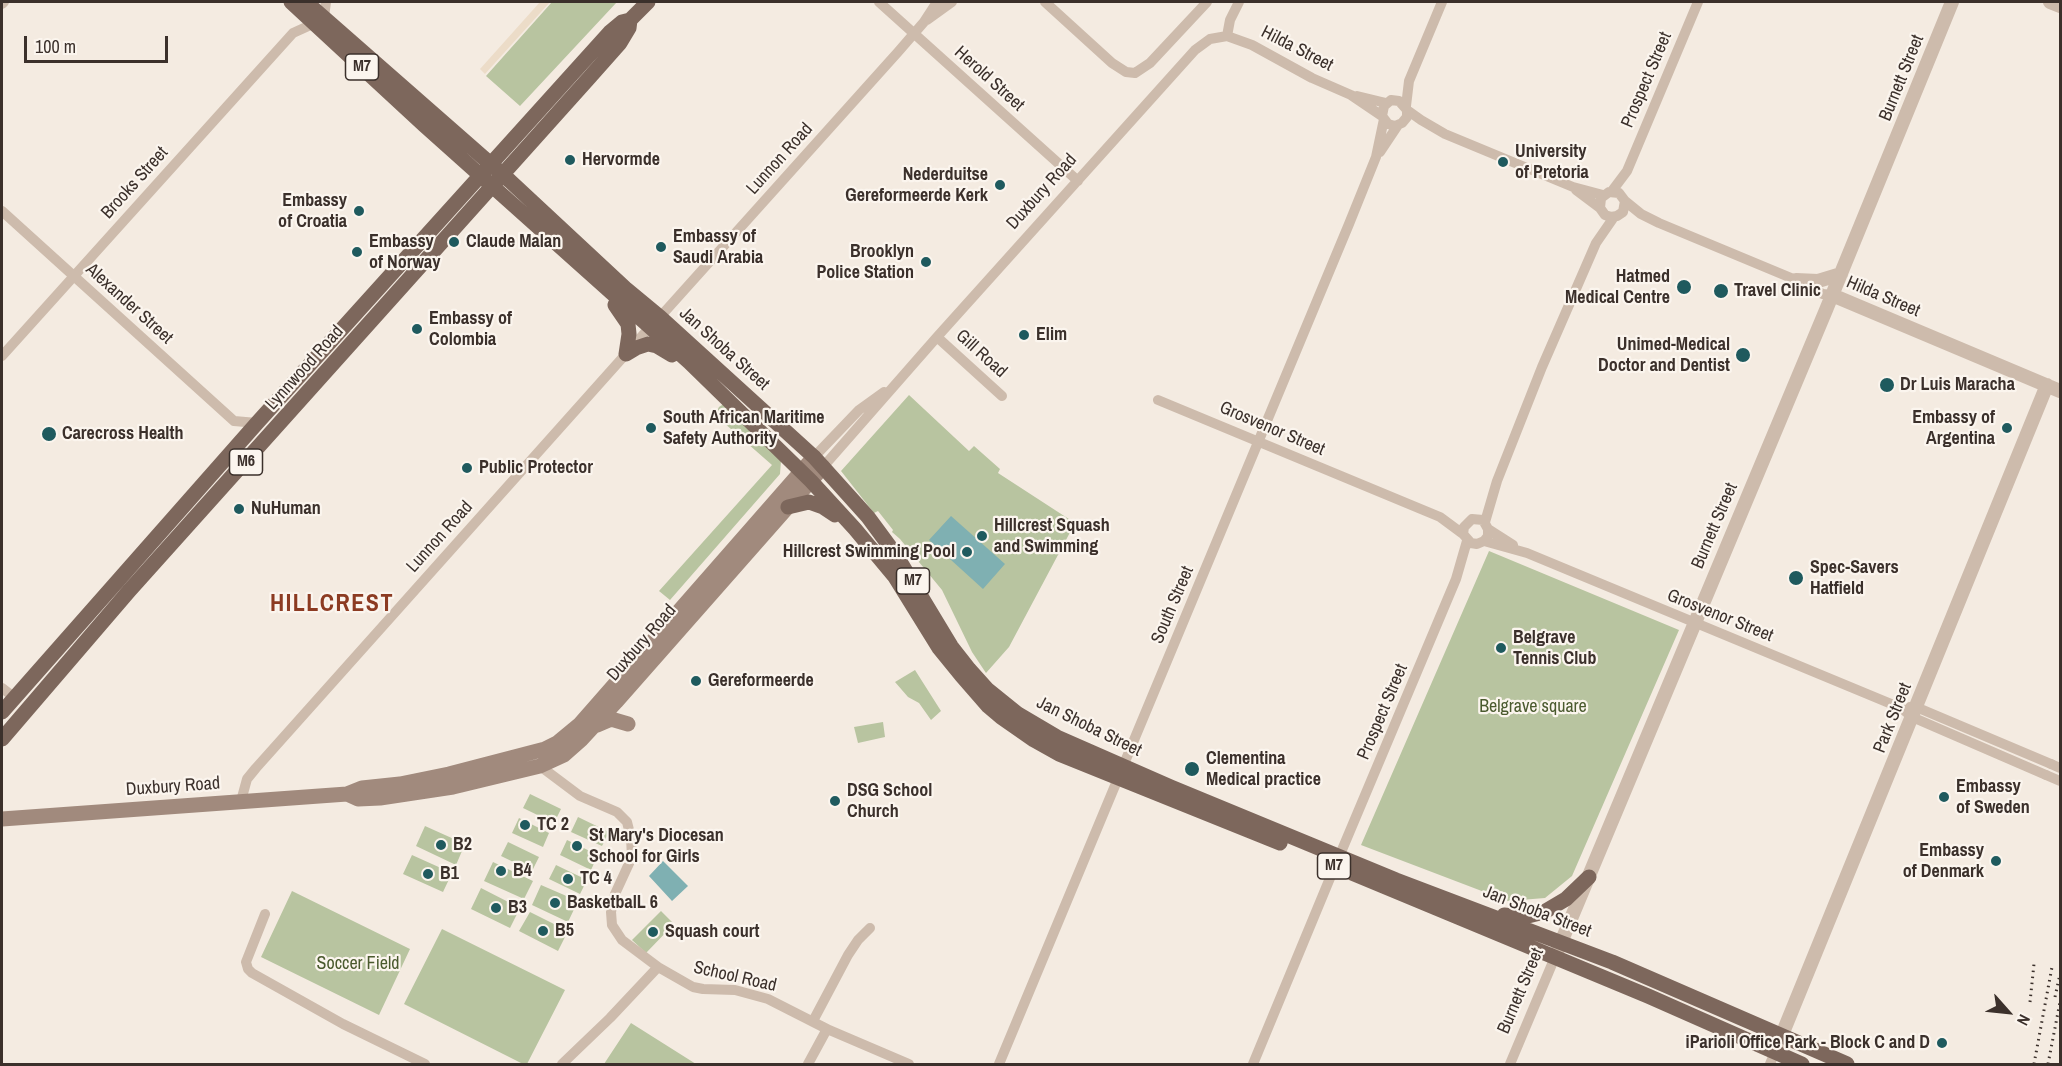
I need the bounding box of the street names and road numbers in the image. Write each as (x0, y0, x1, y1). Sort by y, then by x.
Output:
street label: Hilda Street (1257, 22, 1337, 76)
street label: Prospect Street (1617, 29, 1677, 131)
street label: Burnett Street (1875, 32, 1929, 124)
street label: Herold Street (949, 42, 1029, 116)
road number: M7 (346, 54, 378, 80)
street label: Lunnon Road (742, 119, 818, 199)
street label: Brooks Street (97, 143, 173, 223)
street label: Duxbury Road (1002, 150, 1082, 234)
street label: Alexander Street (81, 259, 177, 349)
street label: Hilda Street (1843, 272, 1923, 322)
street label: Jan Shoba Street (674, 303, 774, 395)
street label: Lynnwood Road (261, 321, 349, 415)
street label: Gill Road (951, 325, 1011, 383)
street label: Grosvenor Street (1216, 397, 1328, 461)
road number: M6 (230, 449, 262, 475)
street label: Burnett Street (1687, 480, 1743, 572)
street label: Lunnon Road (402, 497, 478, 577)
street label: South Street (1147, 563, 1199, 647)
road number: M7 (896, 568, 930, 594)
street label: Grosvenor Street (1664, 585, 1776, 647)
street label: Duxbury Road (603, 600, 681, 686)
street label: Prospect Street (1353, 661, 1413, 763)
street label: Park Street (1869, 680, 1917, 756)
street label: Jan Shoba Street (1033, 692, 1145, 762)
street label: Duxbury Road (125, 773, 221, 801)
road number: M7 (1318, 853, 1350, 879)
street label: Jan Shoba Street (1480, 881, 1594, 943)
street label: Burnett Street (1493, 945, 1549, 1037)
street label: School Road (691, 957, 779, 997)

